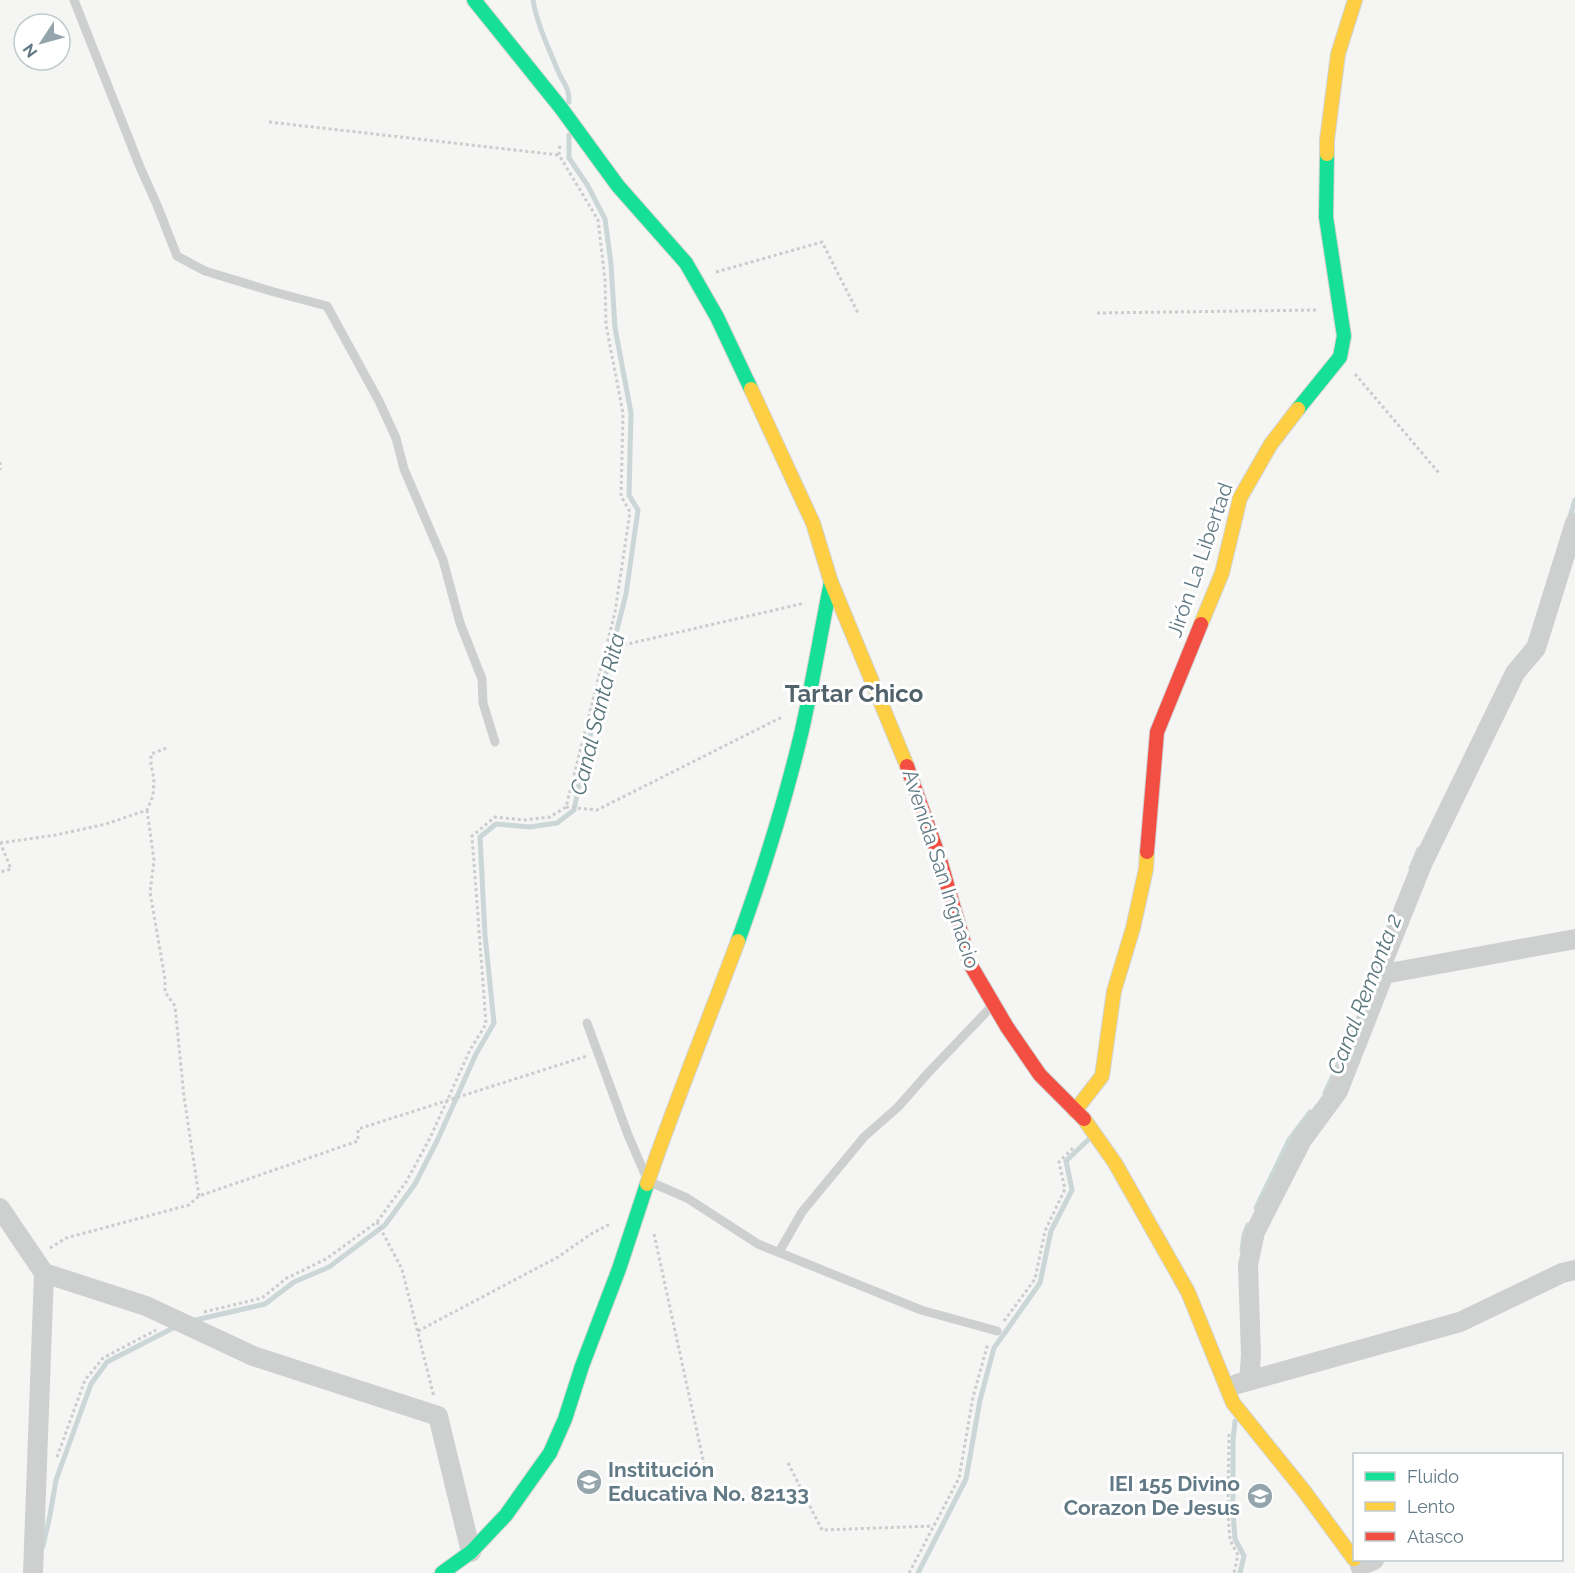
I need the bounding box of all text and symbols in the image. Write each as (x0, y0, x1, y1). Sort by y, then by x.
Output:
north arrow (12, 12, 72, 72)
text: N (19, 40, 42, 61)
street label: Jirón La Libertad (1161, 479, 1238, 640)
water label: Canal Santa Rita (564, 630, 630, 798)
district label: Tartar Chico (785, 679, 923, 708)
street label: Avenida San Ingnacio (897, 766, 985, 972)
water label: Canal Remonta 2 (1321, 910, 1407, 1078)
legend (1353, 1453, 1563, 1561)
place label: Institución Educativa No. 82133 (608, 1457, 809, 1506)
text: Fluido (1407, 1466, 1459, 1487)
school or university icon: Institución Educativa No. 82133 (574, 1467, 604, 1497)
place label: IEI 155 Divino Corazon De Jesus (1064, 1471, 1240, 1520)
school or university icon: IEI 155 Divino Corazon De Jesus (1245, 1481, 1275, 1511)
text: Lento (1407, 1496, 1455, 1517)
text: Atasco (1407, 1526, 1464, 1547)

